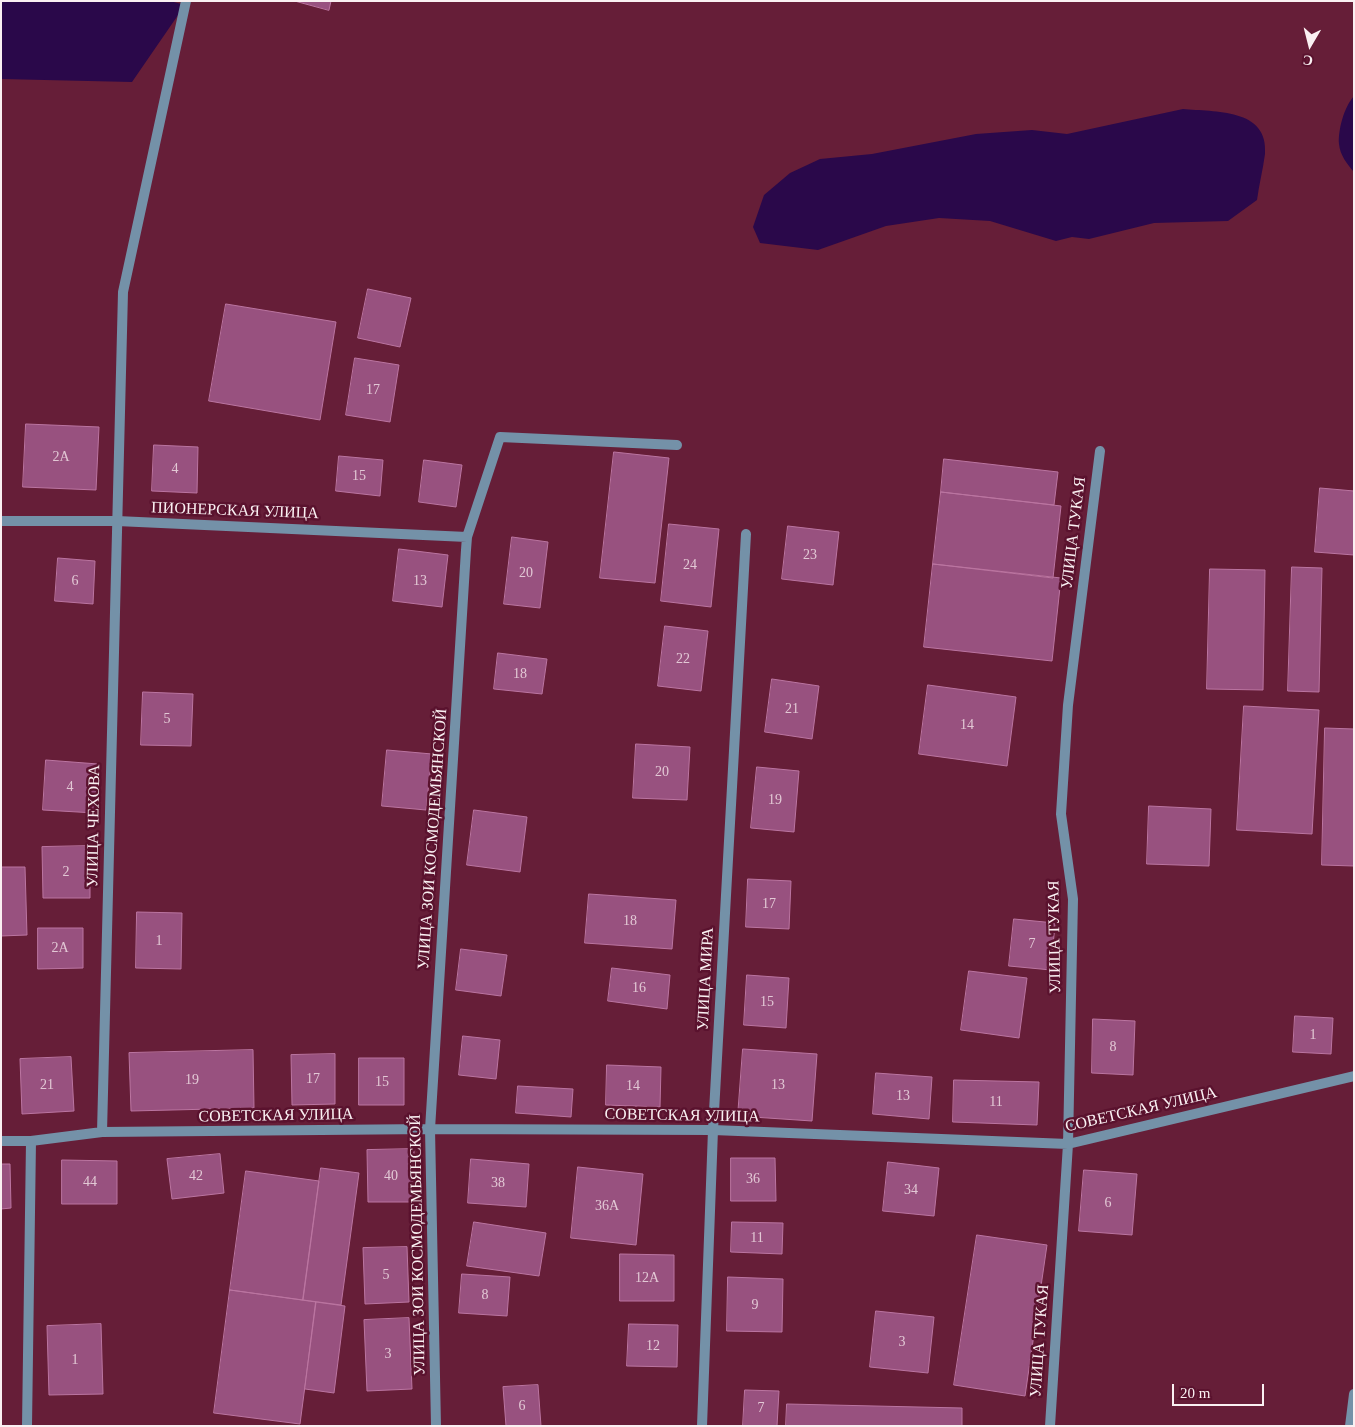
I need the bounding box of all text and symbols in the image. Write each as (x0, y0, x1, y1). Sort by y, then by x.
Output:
north arrow (1285, 20, 1335, 70)
text: С (1302, 52, 1314, 68)
house number: 17 (366, 382, 380, 398)
house number: 2А (52, 449, 70, 465)
house number: 4 (172, 461, 178, 477)
house number: 15 (352, 468, 366, 484)
street label: УЛИЦА ТУКАЯ (1058, 476, 1090, 590)
street label: ПИОНЕРСКАЯ УЛИЦА (151, 498, 319, 524)
house number: 23 (803, 547, 817, 563)
house number: 24 (683, 557, 697, 573)
house number: 20 (519, 565, 533, 581)
house number: 6 (72, 573, 78, 589)
house number: 13 (413, 573, 427, 589)
house number: 22 (676, 651, 690, 667)
house number: 18 (513, 666, 527, 682)
house number: 21 (785, 701, 799, 717)
street label: УЛИЦА ЗОИ КОСМОДЕМЬЯНСКОЙ (414, 708, 452, 970)
house number: 5 (163, 711, 170, 727)
house number: 14 (960, 717, 974, 733)
street label: УЛИЦА ЧЕХОВА (83, 764, 105, 888)
house number: 20 (655, 764, 669, 780)
house number: 4 (66, 779, 74, 795)
house number: 19 (768, 792, 782, 808)
house number: 2 (62, 864, 70, 880)
street label: УЛИЦА ТУКАЯ (1044, 880, 1066, 994)
house number: 17 (762, 896, 776, 912)
house number: 18 (623, 913, 637, 929)
street label: УЛИЦА МИРА (694, 927, 718, 1031)
house number: 1 (156, 933, 162, 949)
house number: 7 (1028, 936, 1036, 952)
house number: 2А (51, 940, 69, 956)
house number: 16 (632, 980, 646, 996)
house number: 15 (760, 994, 774, 1010)
house number: 1 (1310, 1027, 1316, 1043)
house number: 8 (1110, 1039, 1116, 1055)
house number: 17 (306, 1071, 320, 1087)
house number: 19 (185, 1072, 199, 1088)
house number: 15 (375, 1074, 389, 1090)
house number: 21 (40, 1077, 54, 1093)
house number: 13 (771, 1077, 785, 1093)
house number: 14 (626, 1078, 640, 1094)
street label: СОВЕТСКАЯ УЛИЦА (1063, 1083, 1219, 1137)
house number: 13 (896, 1088, 910, 1104)
house number: 11 (989, 1094, 1003, 1110)
street label: СОВЕТСКАЯ УЛИЦА (198, 1105, 354, 1127)
street label: СОВЕТСКАЯ УЛИЦА (604, 1105, 760, 1127)
street label: УЛИЦА ЗОИ КОСМОДЕМЬЯНСКОЙ (406, 1114, 430, 1376)
house number: 42 (189, 1168, 203, 1184)
house number: 40 (384, 1168, 398, 1184)
house number: 36 (746, 1171, 760, 1187)
house number: 44 (83, 1174, 97, 1190)
house number: 38 (491, 1175, 505, 1191)
house number: 34 (904, 1182, 918, 1198)
house number: 6 (1104, 1195, 1112, 1211)
house number: 36А (595, 1198, 619, 1214)
house number: 11 (750, 1230, 764, 1246)
house number: 5 (382, 1267, 390, 1283)
house number: 12А (635, 1270, 659, 1286)
street label: УЛИЦА ТУКАЯ (1026, 1284, 1054, 1398)
house number: 8 (482, 1287, 488, 1303)
house number: 9 (752, 1297, 758, 1313)
house number: 3 (899, 1334, 906, 1350)
house number: 12 (646, 1338, 660, 1354)
house number: 3 (384, 1346, 392, 1362)
house number: 1 (72, 1352, 78, 1368)
scale bar (1175, 1374, 1268, 1406)
text: 20 m (1180, 1385, 1210, 1401)
house number: 6 (518, 1398, 526, 1414)
house number: 7 (758, 1400, 764, 1416)

